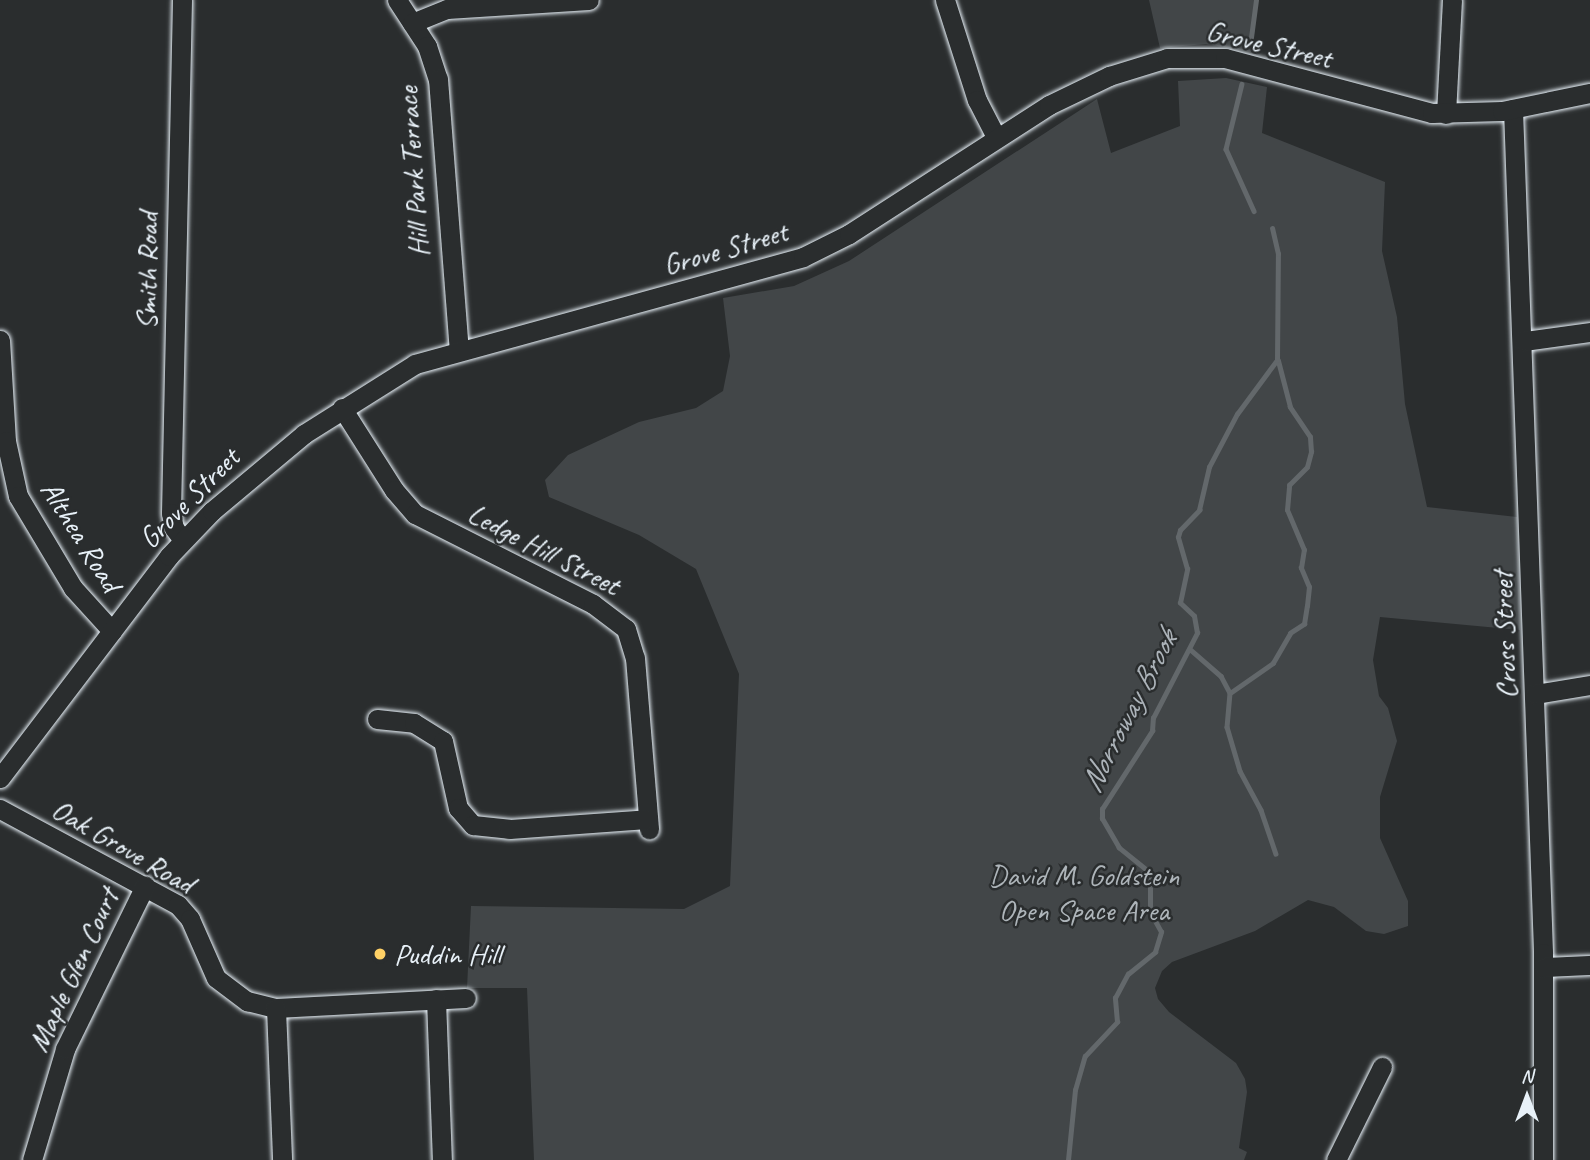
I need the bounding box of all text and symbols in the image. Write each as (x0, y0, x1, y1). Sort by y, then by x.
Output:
street label: Grove Street (1202, 12, 1336, 76)
street label: Hill Park Terrace (389, 86, 437, 258)
street label: Smith Road (128, 212, 166, 330)
street label: Grove Street (658, 213, 792, 283)
street label: Grove Street (131, 440, 247, 556)
street label: Althea Road (33, 474, 129, 598)
street label: Ledge Hill Street (461, 495, 627, 603)
street label: Cross Street (1484, 570, 1524, 700)
water label: Norroway Brook (1072, 625, 1186, 799)
street label: Oak Grove Road (45, 791, 201, 901)
park label: David M. Goldstein Open Space Area (989, 857, 1179, 928)
street label: Maple Glen Court (20, 883, 126, 1057)
place label: Puddin Hill (394, 936, 501, 972)
marker: Puddin Hill (372, 946, 388, 962)
north arrow (1492, 1062, 1562, 1132)
text: N (1521, 1064, 1533, 1088)

